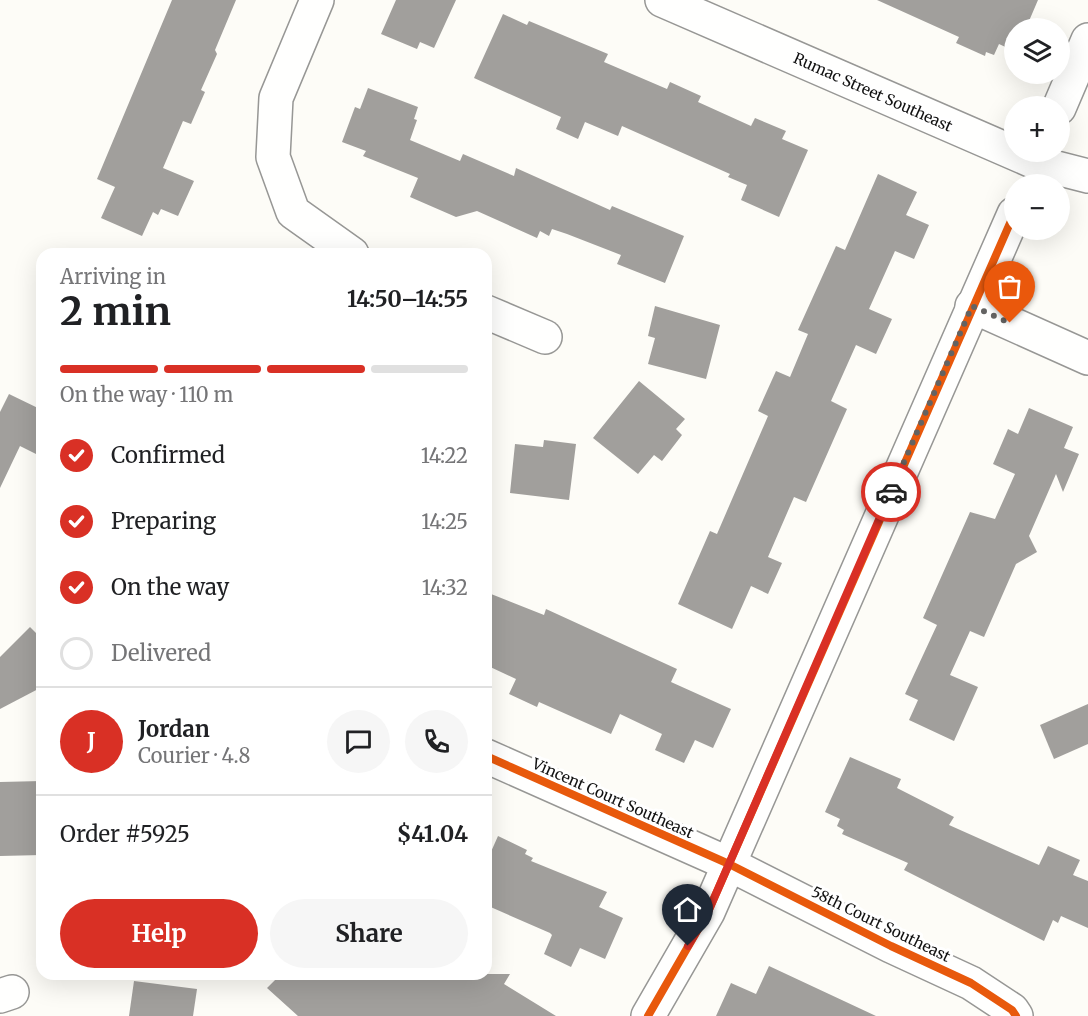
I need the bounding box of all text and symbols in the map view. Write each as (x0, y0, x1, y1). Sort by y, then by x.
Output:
map controls (1004, 18, 1070, 240)
button: layers (1004, 18, 1070, 84)
street label: Rumac Street Southeast (791, 48, 956, 136)
button: + (1004, 96, 1070, 162)
button: − (1004, 174, 1070, 240)
pin (984, 261, 1035, 323)
text: Arriving in (60, 264, 166, 289)
icon: bag (993, 270, 1026, 303)
text: 14:50–14:55 (347, 285, 468, 313)
text: 2 min (60, 287, 171, 336)
text: On the way · 110 m (60, 382, 233, 407)
icon: check (60, 439, 93, 472)
text: Confirmed (111, 441, 225, 469)
text: 14:22 (421, 443, 468, 468)
courier (861, 462, 921, 522)
icon: car (875, 476, 908, 509)
icon: check (60, 505, 93, 538)
text: Preparing (111, 507, 216, 535)
text: 14:25 (421, 509, 468, 534)
icon: check (60, 571, 93, 604)
text: On the way (111, 573, 229, 601)
text: 14:32 (422, 575, 468, 600)
text: Delivered (111, 639, 211, 667)
button: chat (327, 710, 390, 773)
button: phone (405, 710, 468, 773)
text: Jordan (138, 715, 210, 743)
text: J (87, 727, 96, 755)
text: Courier · 4.8 (138, 743, 250, 768)
street label: Vincent Court Southeast (528, 753, 697, 842)
text: Order #5925 (60, 820, 190, 848)
text: $41.04 (397, 820, 468, 848)
street label: 58th Court Southeast (808, 882, 954, 966)
pin (662, 884, 713, 946)
icon: home (671, 893, 704, 926)
button: Help (60, 899, 258, 968)
button: Share (270, 899, 468, 968)

